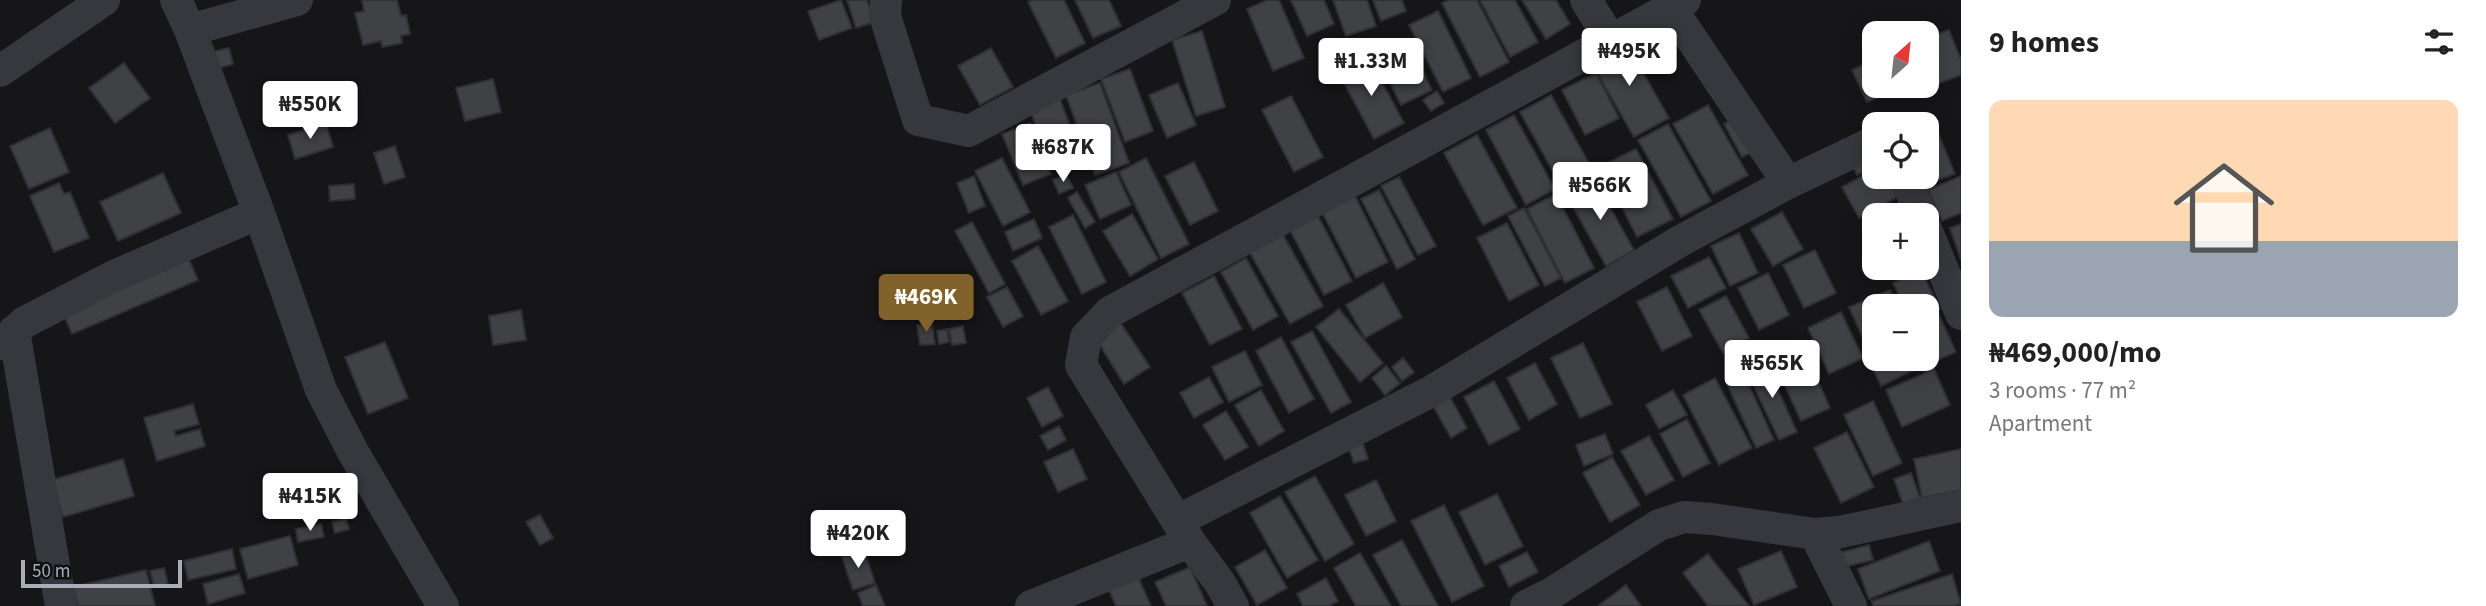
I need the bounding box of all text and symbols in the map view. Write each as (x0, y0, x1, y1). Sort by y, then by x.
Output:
north arrow (1862, 21, 1939, 98)
map controls (1862, 21, 1939, 371)
text: 9 homes (1989, 21, 2099, 64)
icon: filters (2420, 23, 2458, 61)
pin: ₦495K (1580, 28, 1678, 88)
text: ₦495K (1598, 34, 1660, 67)
pin: ₦1.33M (1314, 38, 1428, 98)
text: ₦1.33M (1334, 44, 1408, 77)
pin: ₦550K (261, 82, 359, 141)
text: ₦550K (279, 87, 341, 120)
button: locate (1862, 112, 1939, 189)
pin: ₦687K (1014, 124, 1112, 184)
text: ₦687K (1032, 130, 1094, 163)
icon: home (2161, 145, 2287, 271)
pin: ₦566K (1551, 162, 1649, 222)
text: ₦566K (1569, 168, 1631, 201)
button: + (1862, 203, 1939, 280)
pin: ₦469K (877, 274, 975, 334)
text: ₦469K (895, 280, 957, 313)
button: − (1862, 294, 1939, 371)
text: ₦469,000/mo (1989, 331, 2161, 374)
pin: ₦565K (1723, 340, 1821, 400)
text: ₦565K (1741, 346, 1803, 379)
text: 3 rooms · 77 m² (1989, 374, 2136, 407)
text: Apartment (1989, 407, 2092, 440)
pin: ₦415K (261, 474, 359, 533)
text: ₦415K (279, 479, 341, 512)
pin: ₦420K (809, 510, 907, 570)
text: ₦420K (827, 516, 889, 549)
scale bar (21, 557, 182, 589)
text: 50 m (32, 558, 70, 585)

